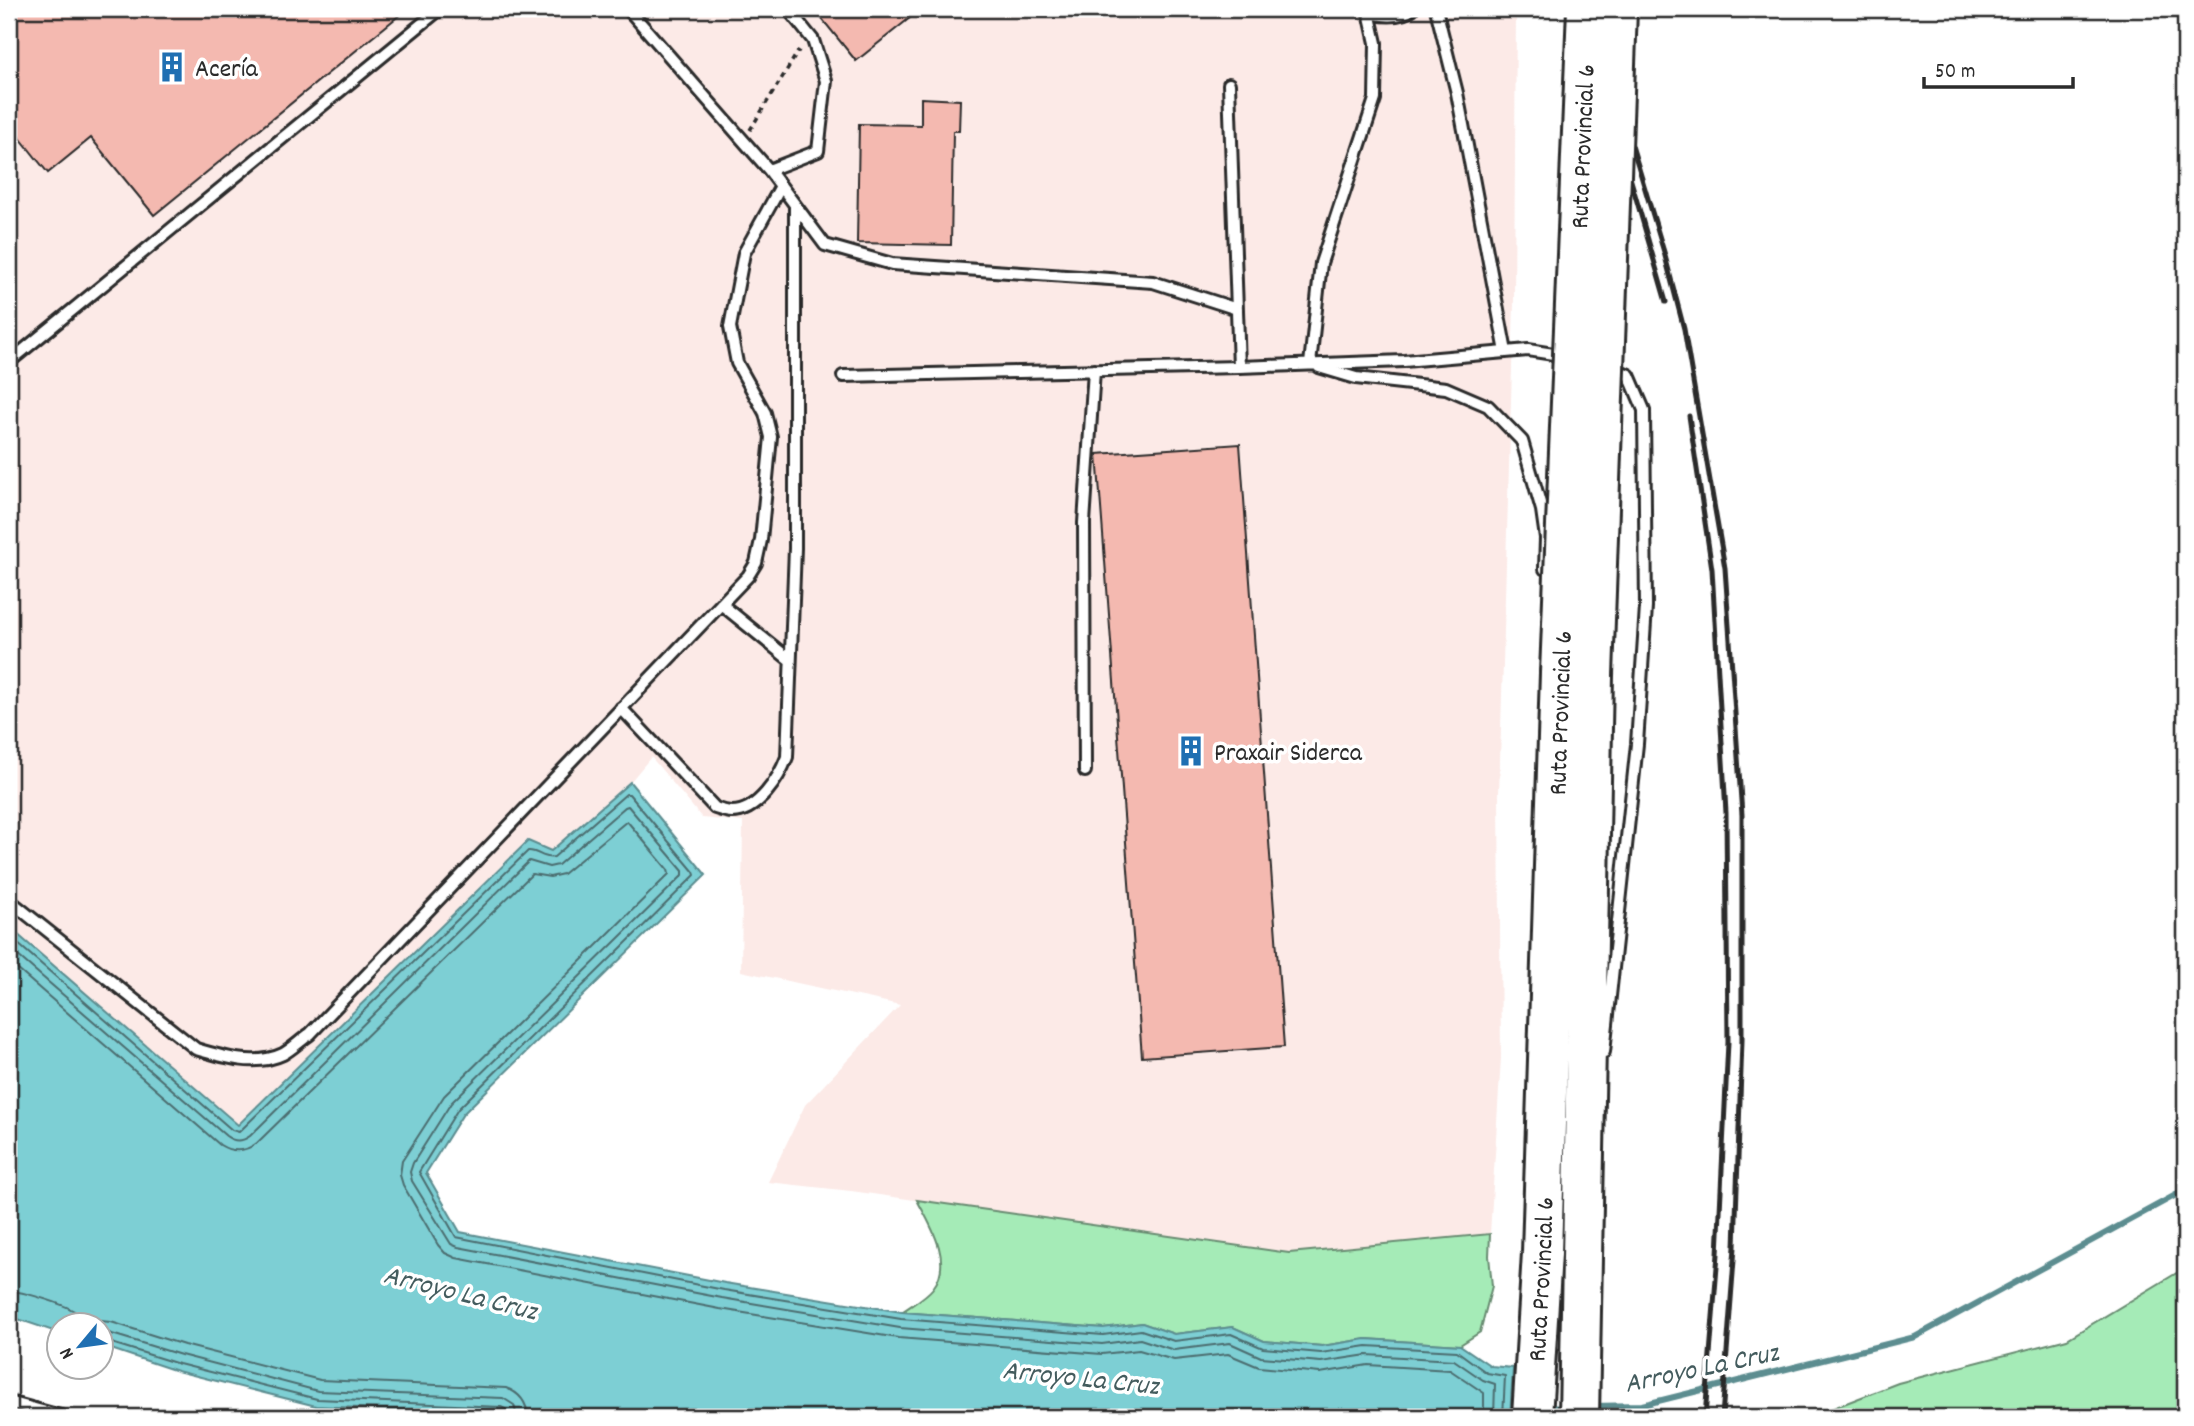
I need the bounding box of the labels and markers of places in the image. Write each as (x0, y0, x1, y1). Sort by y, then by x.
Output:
building icon: Acería (155, 50, 189, 84)
place label: Acería (195, 52, 259, 89)
building icon: Praxair Siderca (1174, 734, 1208, 768)
place label: Praxair Siderca (1214, 736, 1363, 773)

